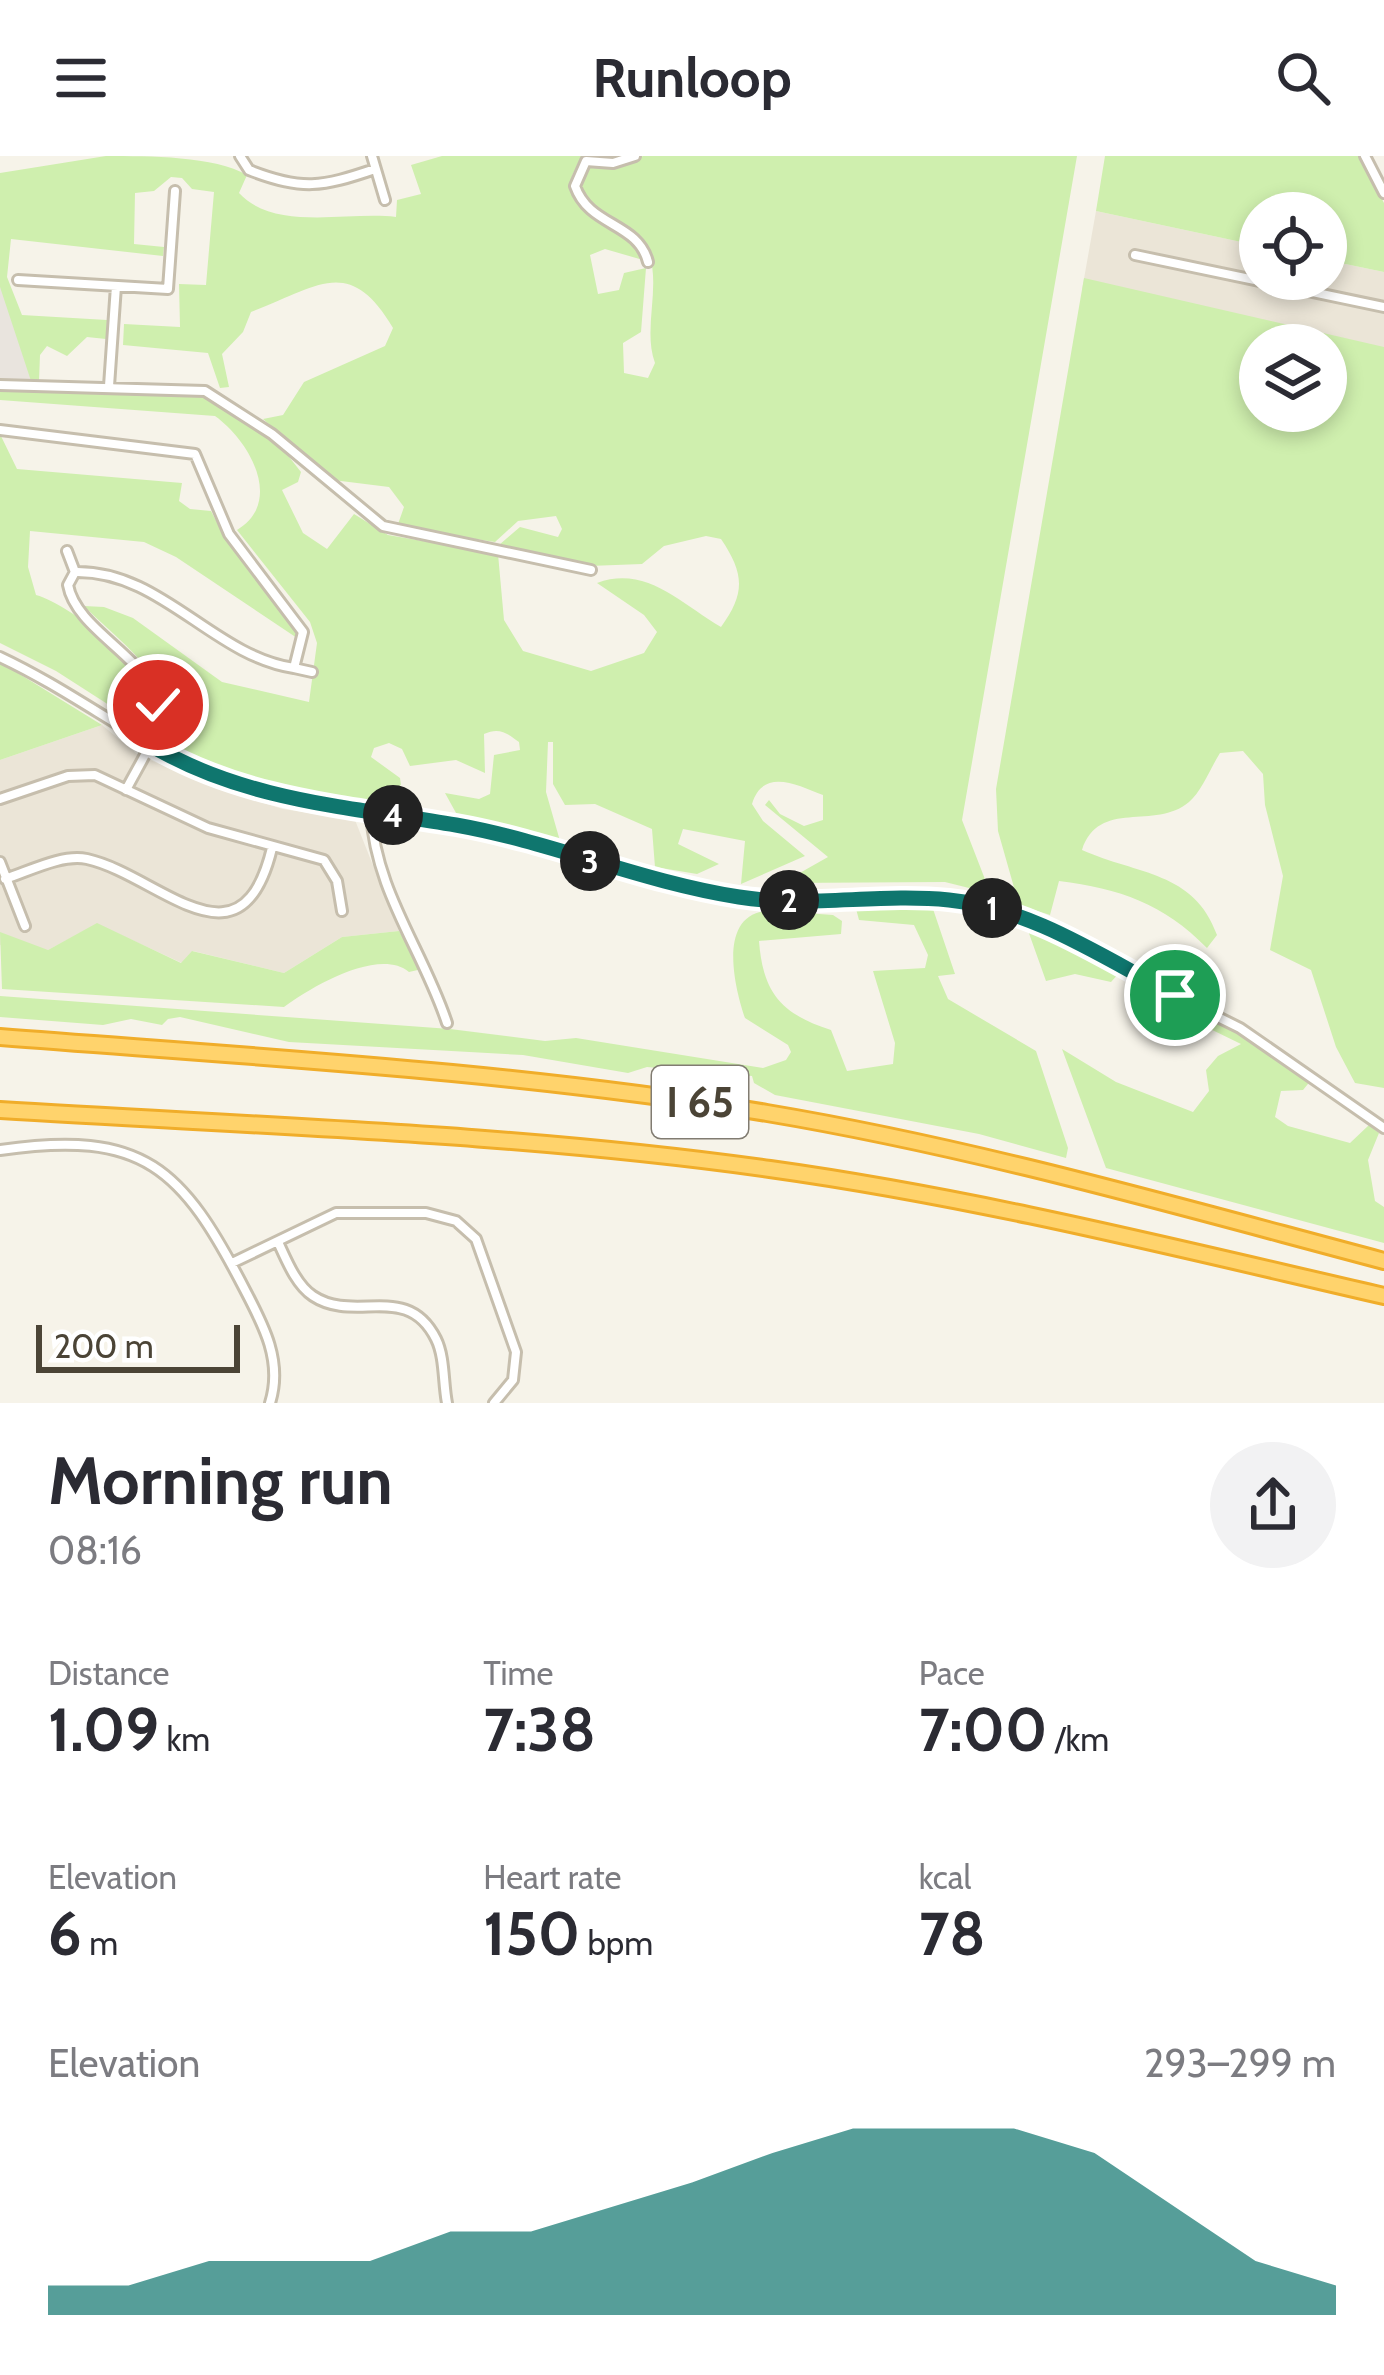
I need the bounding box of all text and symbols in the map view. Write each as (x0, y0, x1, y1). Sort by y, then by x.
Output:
icon: menu (48, 45, 114, 111)
text: Runloop (592, 45, 792, 111)
icon: search (1270, 45, 1336, 111)
map controls (1239, 192, 1347, 432)
button: locate (1239, 192, 1347, 300)
button: layers (1239, 324, 1347, 432)
pin (107, 654, 209, 756)
icon: check (125, 672, 191, 738)
pin: 4 (363, 785, 423, 845)
text: 4 (383, 795, 403, 835)
pin: 3 (560, 831, 620, 891)
text: 3 (581, 841, 599, 881)
pin: 2 (759, 870, 819, 930)
pin: 1 (962, 878, 1022, 938)
text: 2 (780, 880, 798, 920)
text: 1 (986, 888, 998, 928)
pin (1124, 944, 1226, 1046)
icon: arrive (1142, 962, 1208, 1028)
road number: I 65 (652, 1066, 748, 1138)
scale bar (36, 1319, 240, 1372)
text: 200 m (54, 1326, 154, 1366)
text: Morning run (48, 1440, 393, 1521)
button: share (1210, 1442, 1336, 1568)
text: 08:16 (48, 1526, 142, 1574)
text: Distance (48, 1653, 169, 1693)
text: Time (483, 1653, 553, 1693)
text: Pace (919, 1653, 985, 1693)
text: 1.09 (48, 1693, 159, 1766)
text: 7:38 (483, 1693, 596, 1766)
text: 7:00 (919, 1693, 1047, 1766)
text: km (159, 1719, 210, 1759)
text: /km (1047, 1719, 1109, 1759)
text: Elevation (48, 1857, 177, 1897)
text: Heart rate (483, 1857, 621, 1897)
text: kcal (919, 1857, 971, 1897)
text: 6 (48, 1897, 82, 1970)
text: 150 (483, 1897, 580, 1970)
text: 78 (919, 1897, 986, 1970)
text: m (82, 1923, 118, 1963)
text: bpm (580, 1923, 653, 1963)
text: Elevation (48, 2039, 200, 2087)
text: 293–299 m (1144, 2039, 1336, 2087)

